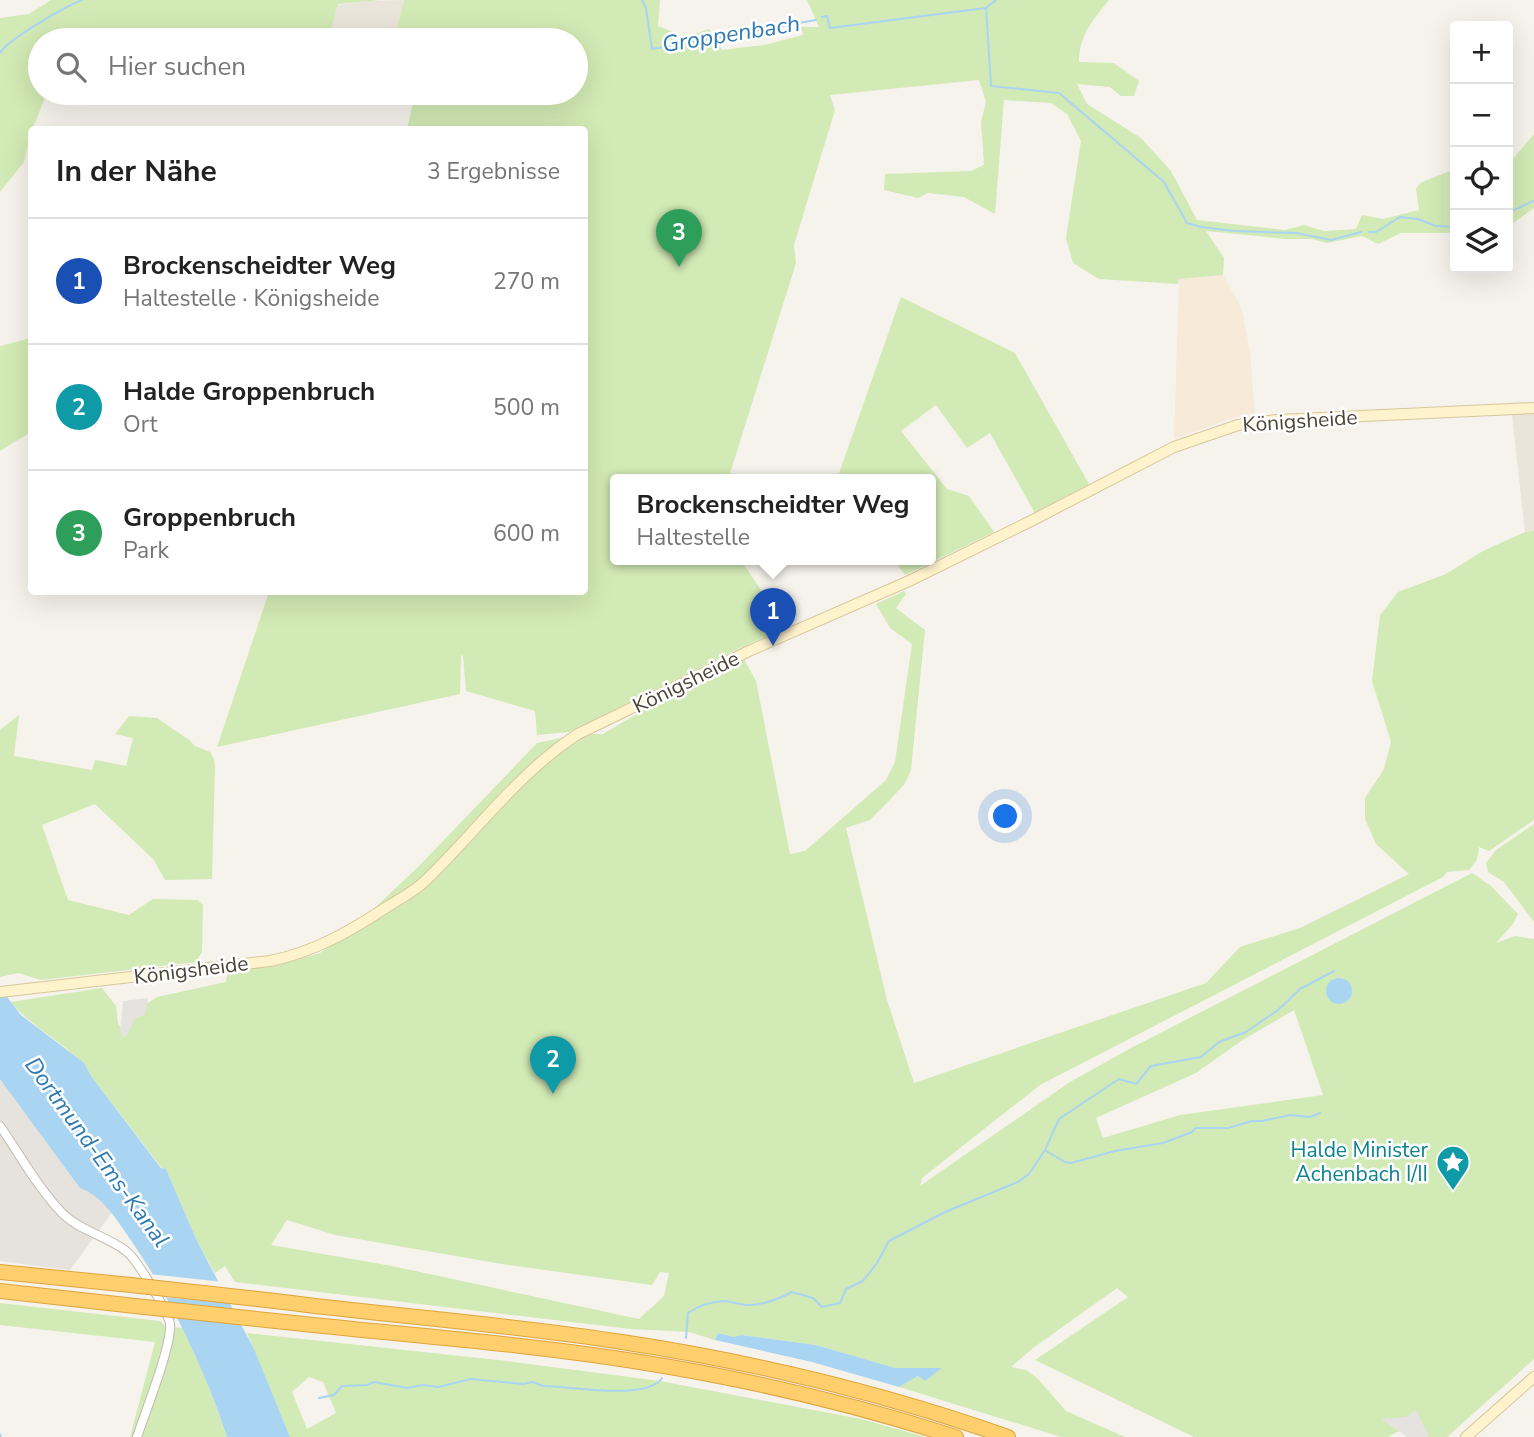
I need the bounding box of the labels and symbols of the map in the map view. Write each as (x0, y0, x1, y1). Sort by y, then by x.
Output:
water label: Groppenbach (660, 8, 802, 60)
pin: 3 (656, 209, 702, 267)
street label: Königsheide (1242, 403, 1358, 439)
pin: 1 (750, 588, 796, 646)
street label: Königsheide (628, 644, 744, 720)
your location (988, 799, 1022, 833)
street label: Königsheide (132, 949, 250, 991)
pin: 2 (530, 1036, 576, 1094)
water label: Dortmund-Ems-Kanal (17, 1051, 177, 1253)
place label: Halde Minister Achenbach I/II (1290, 1136, 1428, 1188)
place icon: Halde Minister Achenbach I/II (1434, 1143, 1472, 1192)

